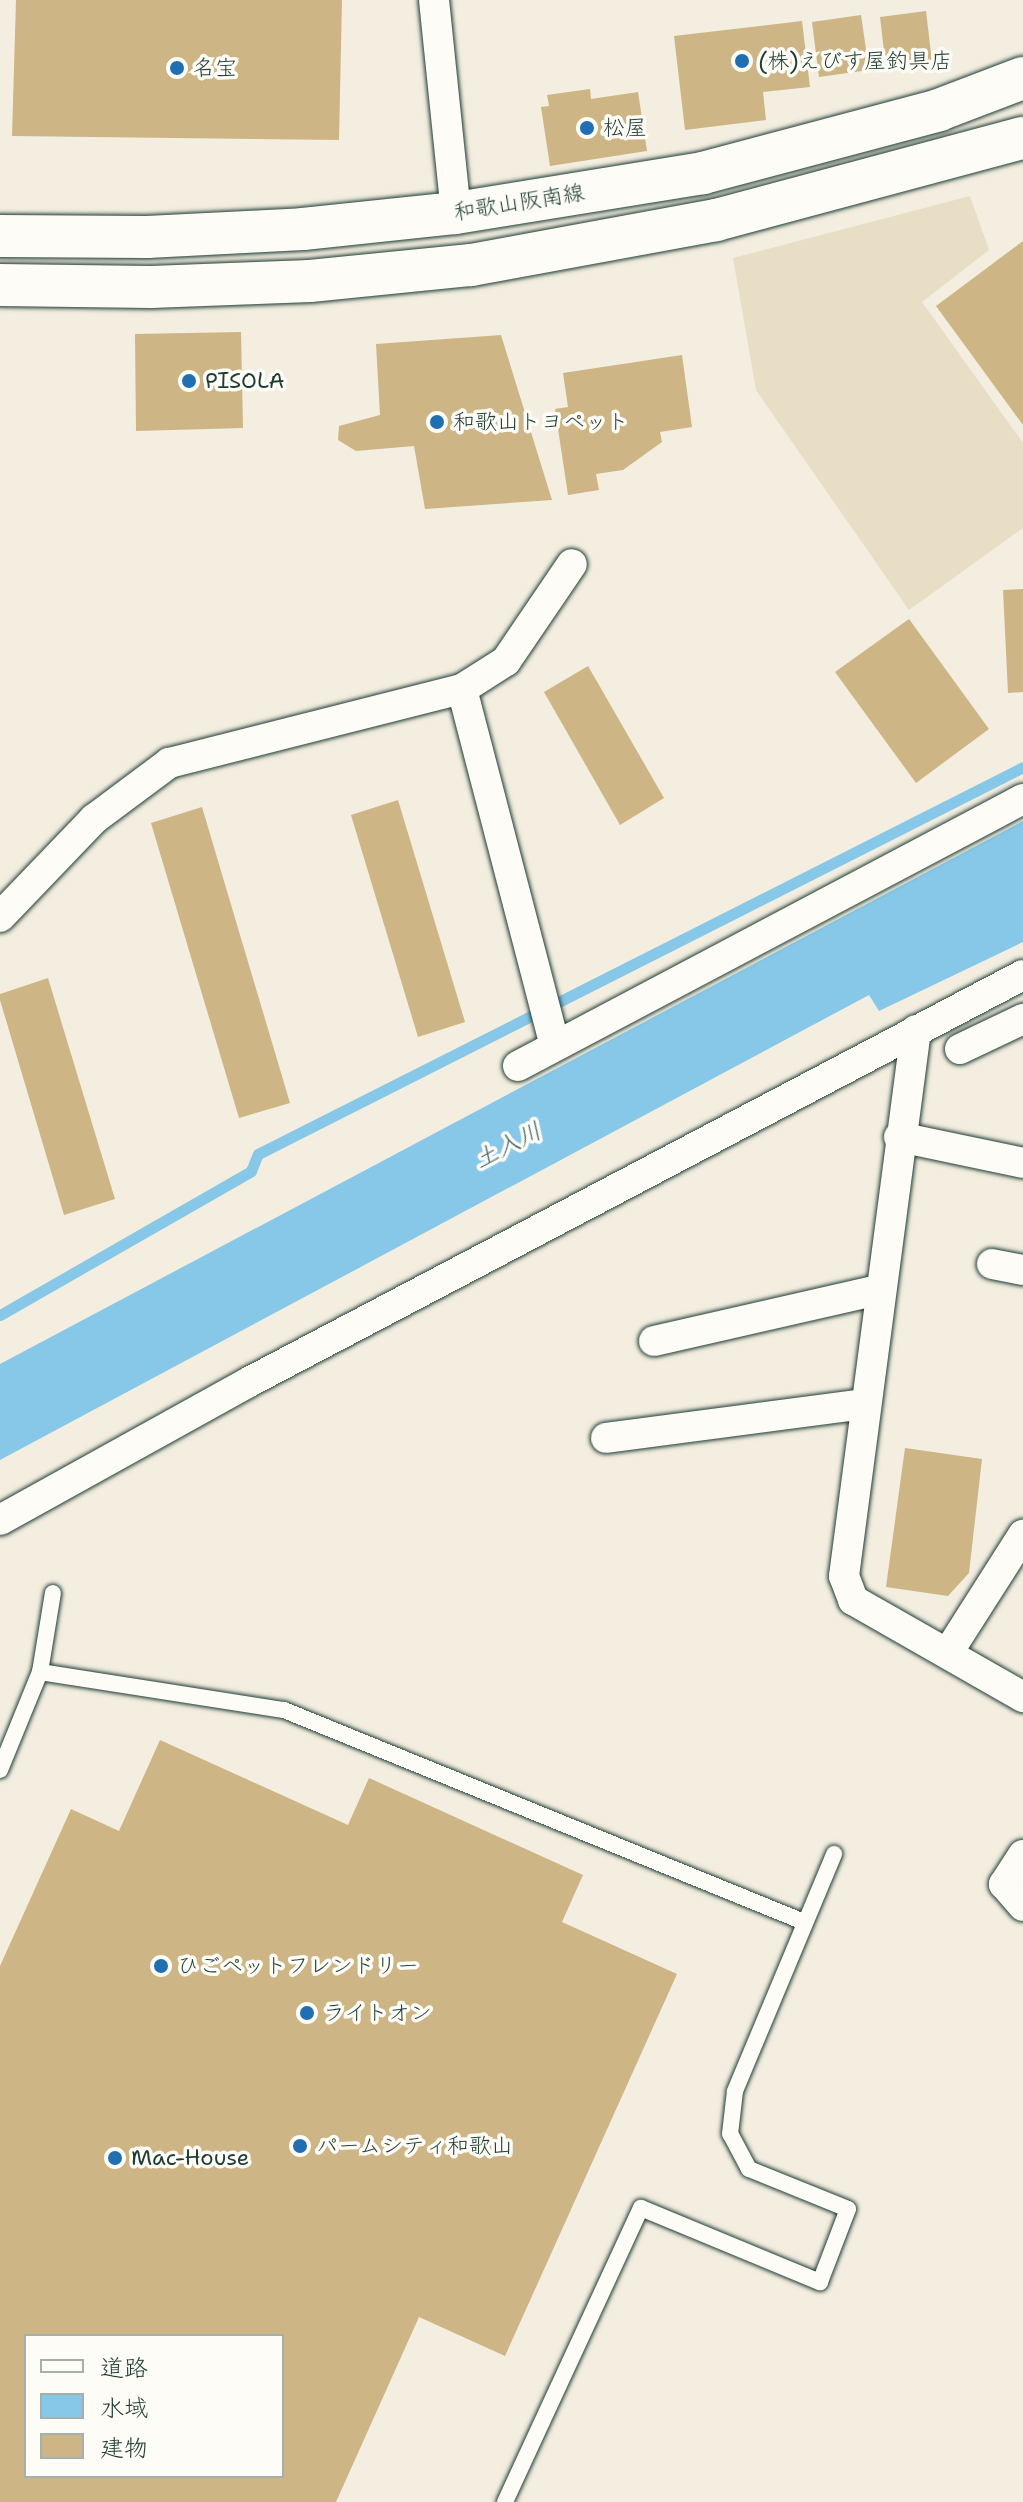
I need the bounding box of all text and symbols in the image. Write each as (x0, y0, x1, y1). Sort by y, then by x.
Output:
place label: (株)えびす屋釣具店 (758, 48, 953, 74)
marker: (株)えびす屋釣具店 (733, 52, 751, 70)
place label: 名宝 (193, 55, 237, 81)
marker: 名宝 (168, 59, 186, 77)
place label: 松屋 (603, 115, 647, 141)
marker: 松屋 (578, 119, 596, 137)
street label: 和歌山阪南線 (452, 179, 586, 225)
place label: PISOLA (205, 368, 284, 394)
marker: PISOLA (180, 372, 198, 390)
place label: 和歌山トヨペット (453, 409, 629, 435)
marker: 和歌山トヨペット (428, 413, 446, 431)
water label: 土入川 (469, 1117, 547, 1175)
place label: ひごペットフレンドリー (177, 1953, 419, 1979)
marker: ひごペットフレンドリー (152, 1957, 170, 1975)
place label: ライトオン (323, 2000, 433, 2026)
marker: ライトオン (298, 2004, 316, 2022)
place label: パームシティ和歌山 (316, 2133, 514, 2159)
marker: パームシティ和歌山 (291, 2137, 309, 2155)
place label: Mac-House (131, 2145, 249, 2171)
marker: Mac-House (106, 2149, 124, 2167)
legend (24, 2334, 284, 2478)
text: 道路 (100, 2352, 148, 2384)
text: 水域 (100, 2392, 148, 2424)
text: 建物 (100, 2432, 148, 2464)

